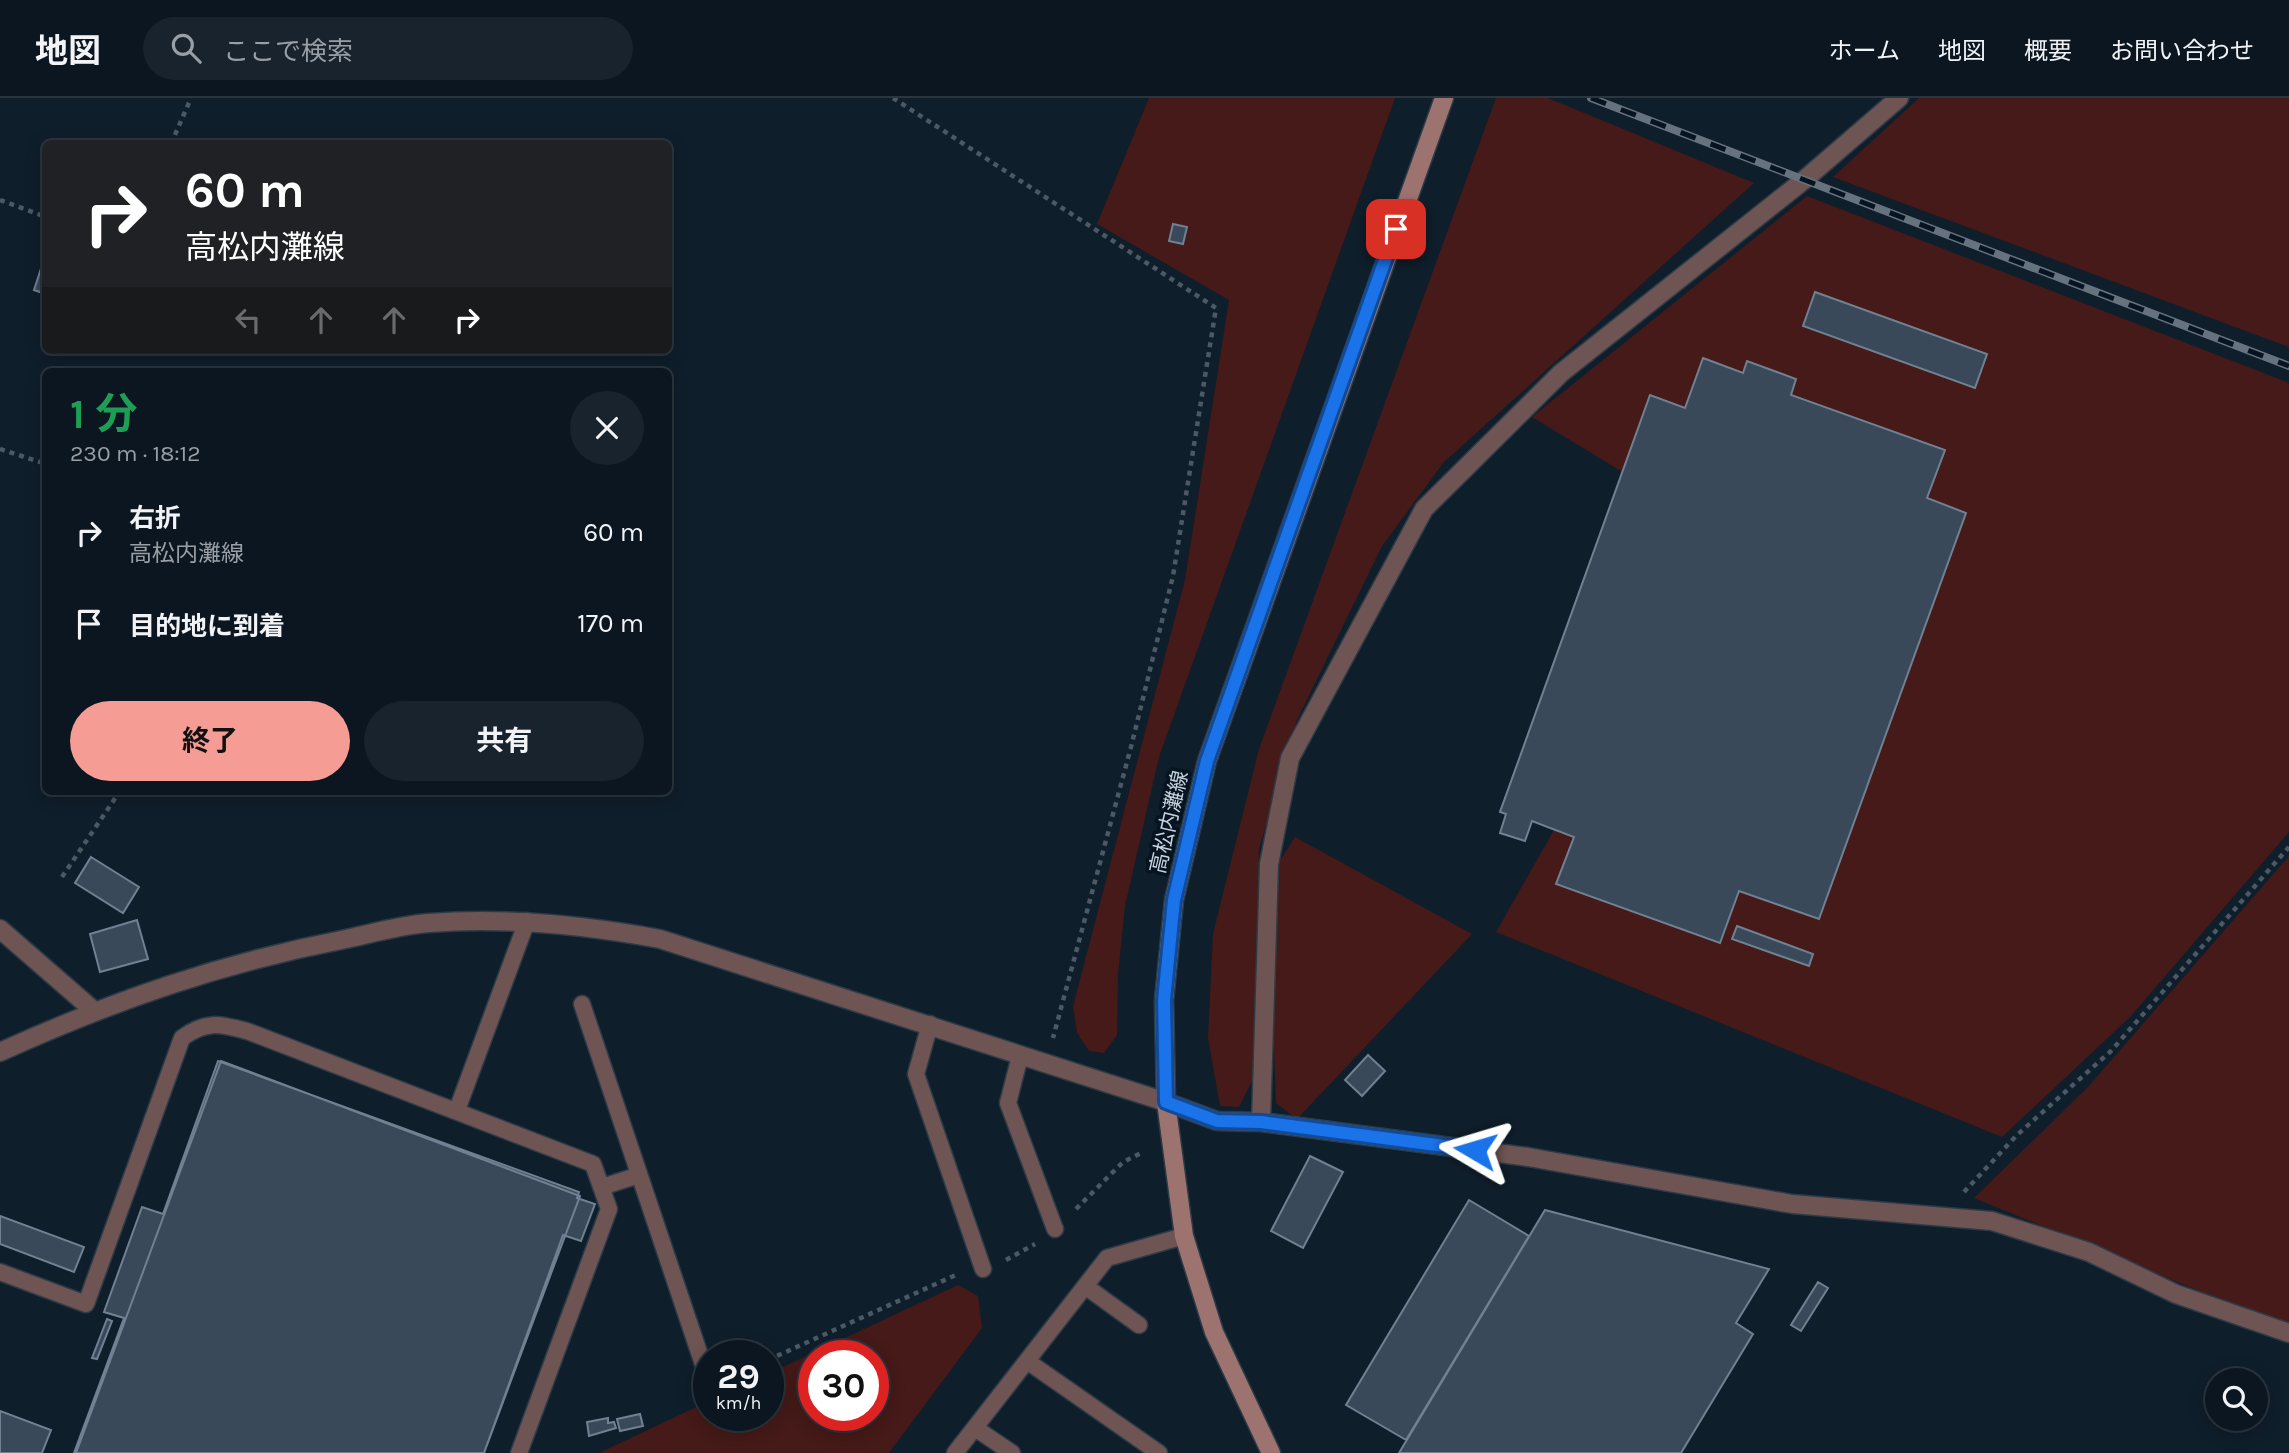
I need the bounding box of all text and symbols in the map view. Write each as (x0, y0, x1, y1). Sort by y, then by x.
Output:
search box (143, 17, 633, 80)
icon: search (167, 29, 205, 67)
text: 地図 (35, 32, 101, 70)
text: ここで検索 (223, 36, 353, 67)
text: ホーム (1829, 37, 1900, 65)
text: 地図 (1938, 37, 1986, 65)
text: 概要 (2024, 37, 2072, 65)
text: お問い合わせ (2110, 37, 2254, 65)
text: 60 m (185, 162, 305, 219)
icon: right (70, 168, 161, 259)
pin (1366, 199, 1426, 259)
icon: arrive (1377, 210, 1415, 248)
text: 高松内灘線 (185, 229, 345, 266)
icon: left (229, 301, 267, 339)
icon: ahead (302, 301, 340, 339)
icon: ahead (375, 301, 413, 339)
icon: right (448, 301, 486, 339)
text: 1 分 (70, 389, 138, 439)
button: close (570, 391, 644, 465)
text: 230 m · 18:12 (70, 440, 201, 467)
text: 右折 (129, 503, 181, 534)
icon: right (70, 514, 108, 552)
text: 60 m (583, 517, 644, 548)
text: 高松内灘線 (129, 540, 244, 567)
icon: arrive (70, 605, 108, 643)
text: 170 m (577, 608, 644, 639)
text: 目的地に到着 (129, 611, 285, 642)
button: 終了 (70, 701, 350, 781)
button: 共有 (364, 701, 644, 781)
street label: 高松内灘線 (1145, 768, 1193, 876)
position arrow (1438, 1113, 1512, 1187)
speed limit sign: 30 (798, 1340, 889, 1431)
text: 29 (717, 1356, 760, 1397)
map controls (2205, 1368, 2268, 1431)
button: search (2205, 1368, 2268, 1431)
text: km/h (716, 1392, 761, 1414)

